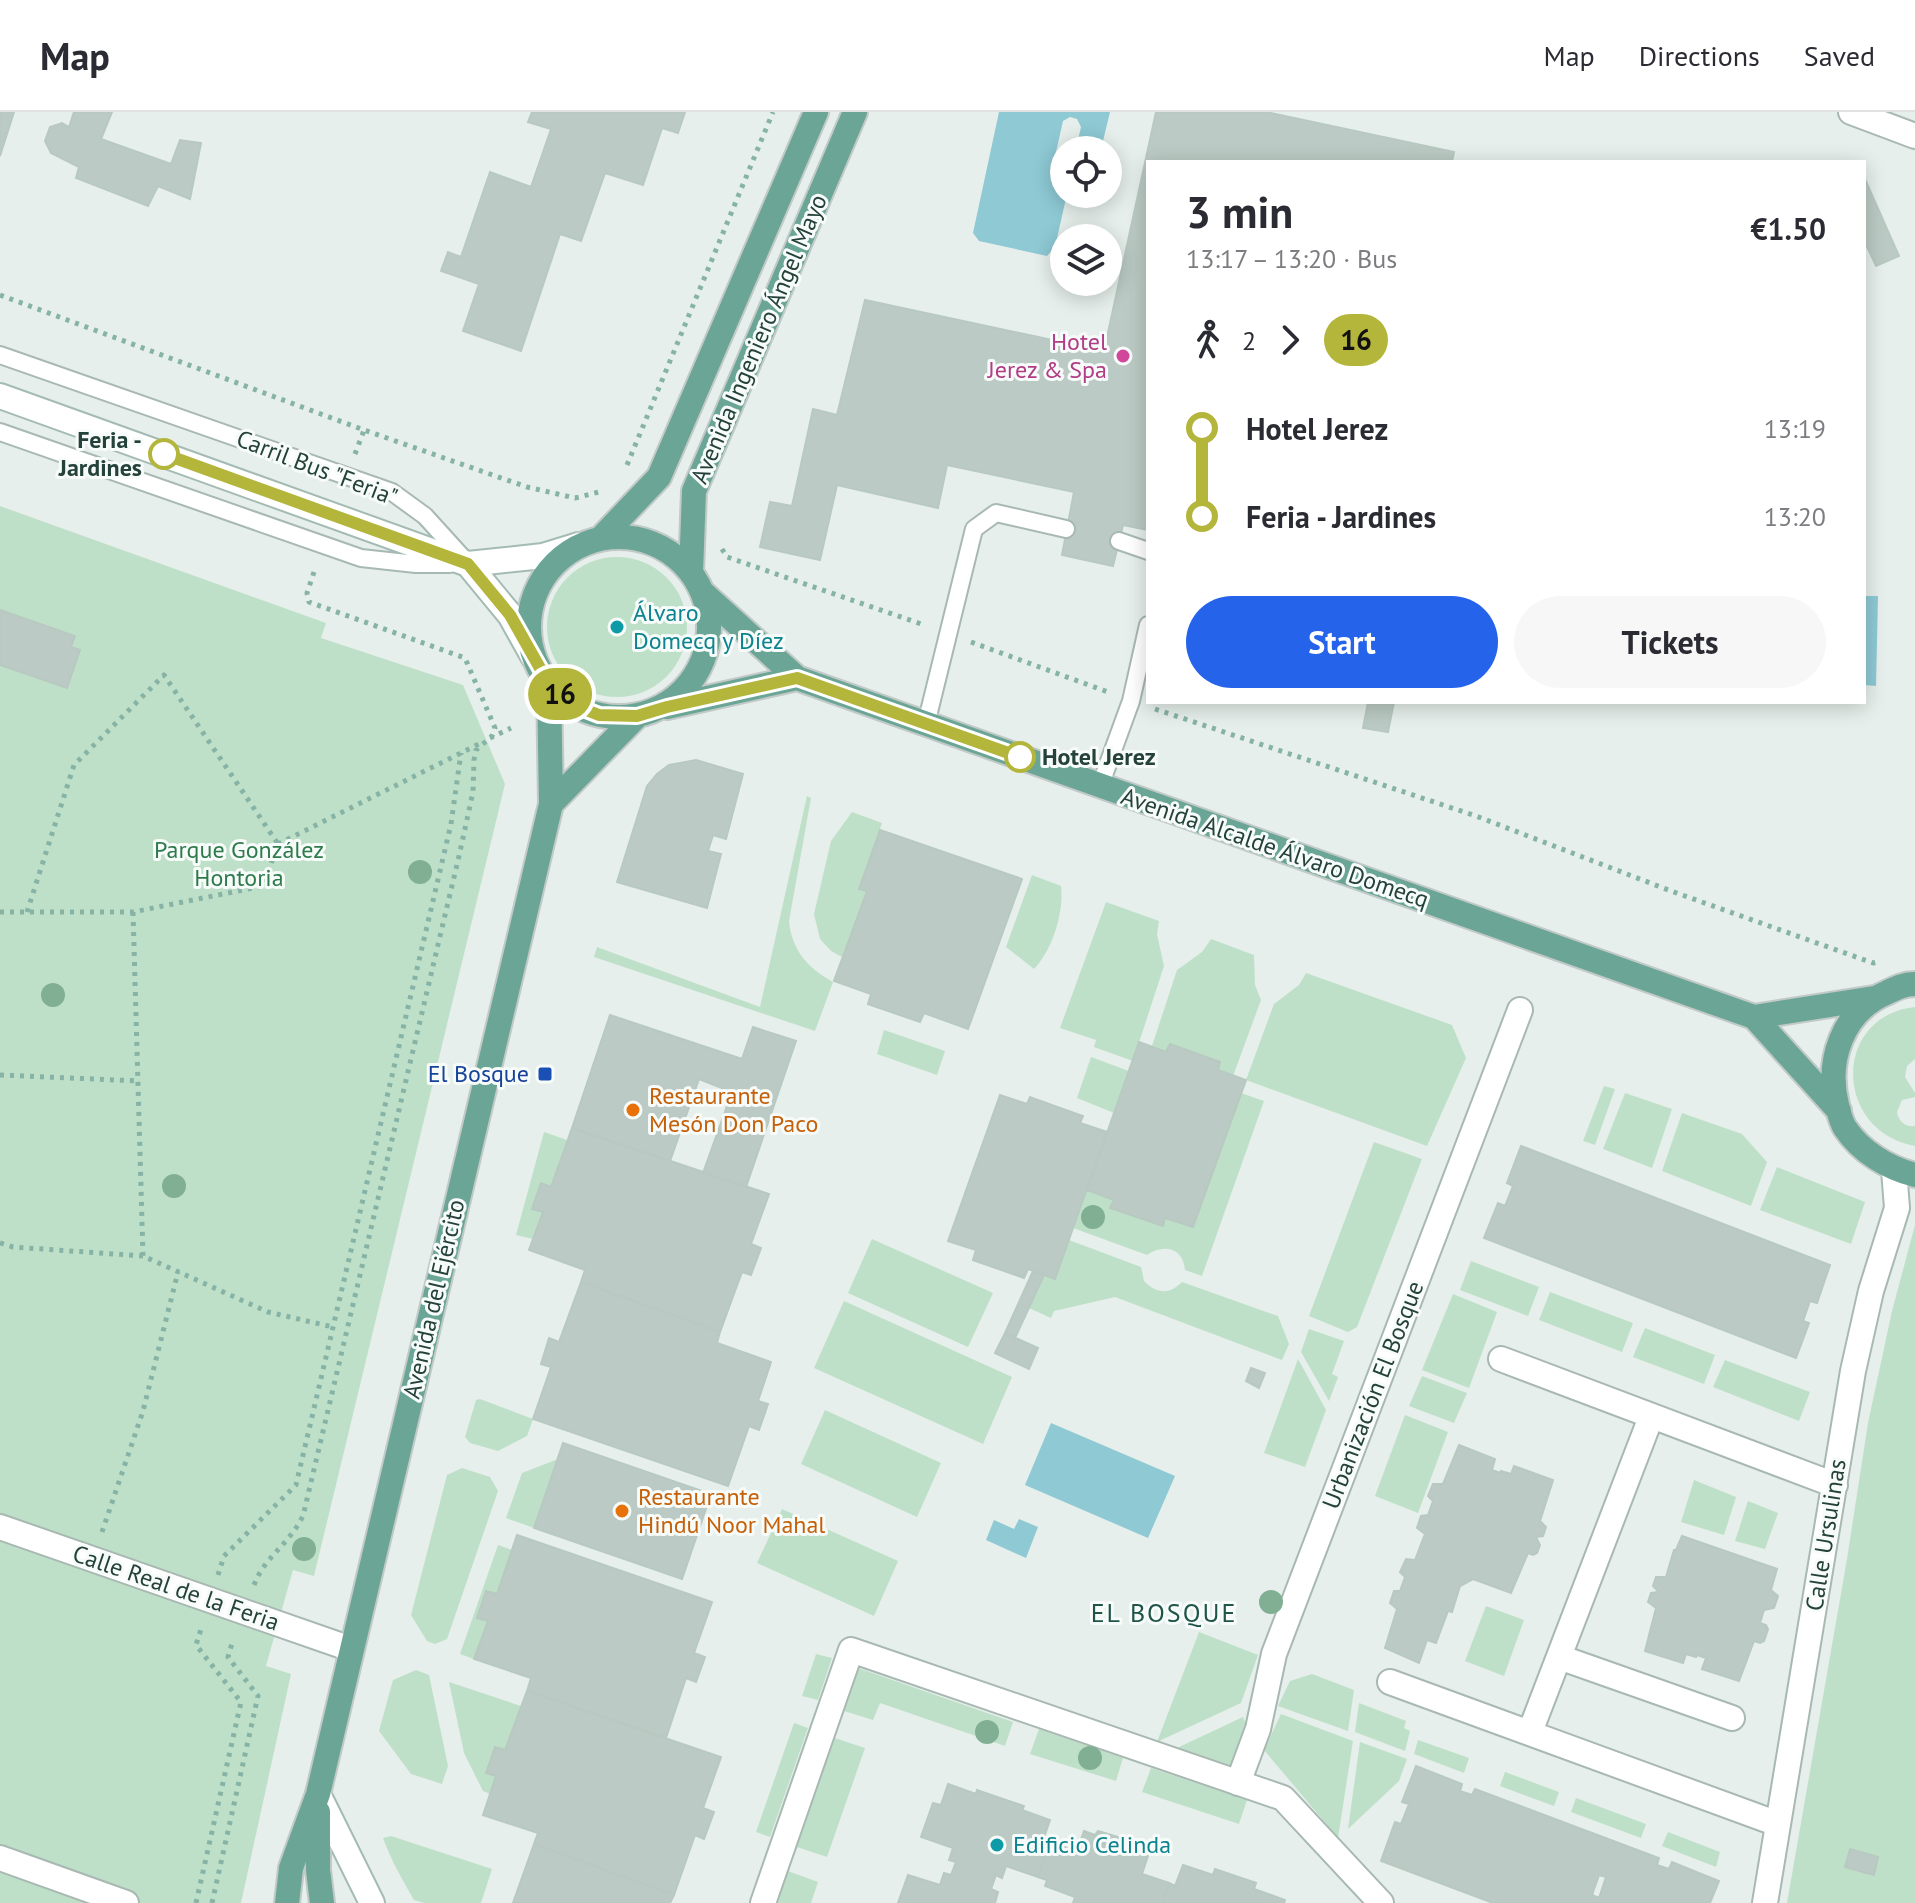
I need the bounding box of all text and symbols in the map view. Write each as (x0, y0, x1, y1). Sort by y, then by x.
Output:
text: Map (40, 31, 110, 80)
text: Map (1544, 37, 1595, 74)
text: Directions (1639, 37, 1760, 74)
text: Saved (1804, 37, 1875, 74)
map controls (1050, 136, 1122, 296)
button: locate (1050, 136, 1122, 208)
text: 3 min (1186, 183, 1293, 240)
street label: Avenida Ingeniero Ángel Mayo (683, 189, 834, 488)
text: €1.50 (1751, 209, 1826, 248)
button: layers (1050, 224, 1122, 296)
text: 13:17 – 13:20 · Bus (1186, 242, 1397, 275)
icon: walk (1186, 318, 1230, 362)
icon: forward (1268, 318, 1312, 362)
text: 16 (1340, 321, 1372, 358)
text: 2 (1242, 324, 1256, 357)
place label: Hotel Jerez & Spa (987, 326, 1107, 385)
marker: Hotel Jerez & Spa (1114, 347, 1132, 365)
text: Hotel Jerez (1246, 409, 1388, 448)
text: 13:19 (1764, 412, 1826, 445)
street label: Carril Bus "Feria" (232, 423, 402, 512)
place label: Feria - Jardines (58, 424, 142, 483)
marker: Feria - Jardines (149, 439, 179, 469)
text: Feria - Jardines (1246, 497, 1436, 536)
text: 13:20 (1764, 500, 1826, 533)
button: Start (1186, 596, 1498, 688)
button: Tickets (1514, 596, 1826, 688)
place label: Álvaro Domecq y Díez (633, 597, 784, 656)
marker: Álvaro Domecq y Díez (608, 618, 626, 636)
line badge: 16 (524, 668, 596, 720)
text: 16 (544, 675, 576, 712)
place label: Hotel Jerez (1042, 741, 1156, 772)
marker: Hotel Jerez (1005, 742, 1035, 772)
street label: Avenida Alcalde Álvaro Domecq (1117, 780, 1433, 915)
park label: Parque González Hontoria (154, 834, 324, 893)
place label: El Bosque (428, 1058, 529, 1089)
marker: El Bosque (536, 1065, 554, 1083)
place label: Restaurante Mesón Don Paco (649, 1080, 818, 1139)
marker: Restaurante Mesón Don Paco (624, 1101, 642, 1119)
street label: Avenida del Ejército (396, 1196, 472, 1402)
street label: Urbanización El Bosque (1315, 1276, 1430, 1513)
street label: Calle Ursulinas (1798, 1457, 1853, 1613)
place label: Restaurante Hindú Noor Mahal (638, 1481, 825, 1540)
marker: Restaurante Hindú Noor Mahal (613, 1502, 631, 1520)
street label: Calle Real de la Feria (69, 1538, 284, 1637)
district label: EL BOSQUE (1091, 1596, 1237, 1629)
place label: Edificio Celinda (1013, 1829, 1171, 1860)
marker: Edificio Celinda (988, 1836, 1006, 1854)

